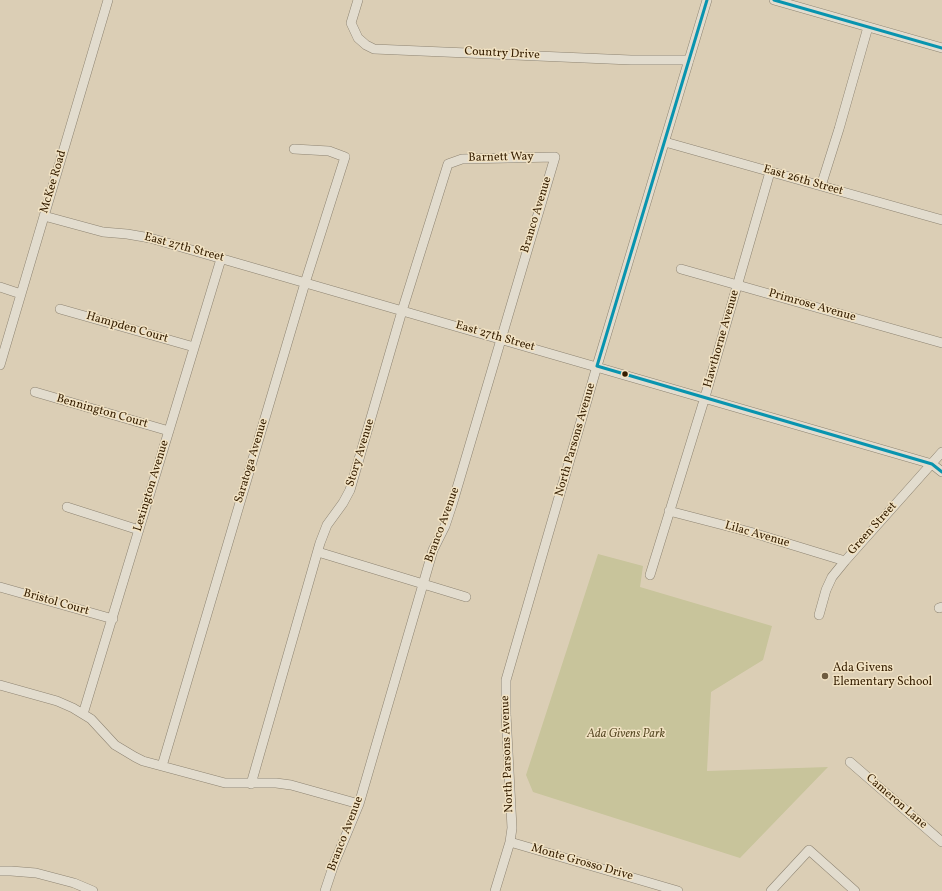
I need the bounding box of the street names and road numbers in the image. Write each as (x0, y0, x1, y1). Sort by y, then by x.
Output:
street label: Country Drive (464, 45, 540, 63)
street label: McKee Road (38, 149, 70, 215)
street label: Barnett Way (468, 150, 534, 166)
street label: East 26th Street (761, 163, 845, 199)
street label: Branco Avenue (519, 175, 555, 255)
street label: East 27th Street (142, 230, 226, 266)
street label: Primrose Avenue (767, 287, 857, 325)
street label: Hawthorne Avenue (701, 288, 743, 390)
street label: Hampden Court (84, 309, 170, 347)
street label: East 27th Street (454, 319, 536, 355)
street label: North Parsons Avenue (553, 382, 599, 498)
street label: Bennington Court (55, 392, 149, 432)
street label: Saratoga Avenue (232, 417, 272, 505)
street label: Story Avenue (344, 417, 378, 489)
street label: Lexington Avenue (131, 439, 173, 533)
street label: Branco Avenue (423, 485, 463, 565)
street label: Green Street (846, 500, 900, 558)
street label: Lilac Avenue (723, 519, 791, 551)
street label: Bristol Court (21, 587, 91, 619)
street label: North Parsons Avenue (499, 695, 517, 813)
street label: Cameron Lane (862, 771, 930, 833)
street label: Branco Avenue (325, 795, 367, 873)
street label: Monte Grosso Drive (529, 842, 635, 884)

